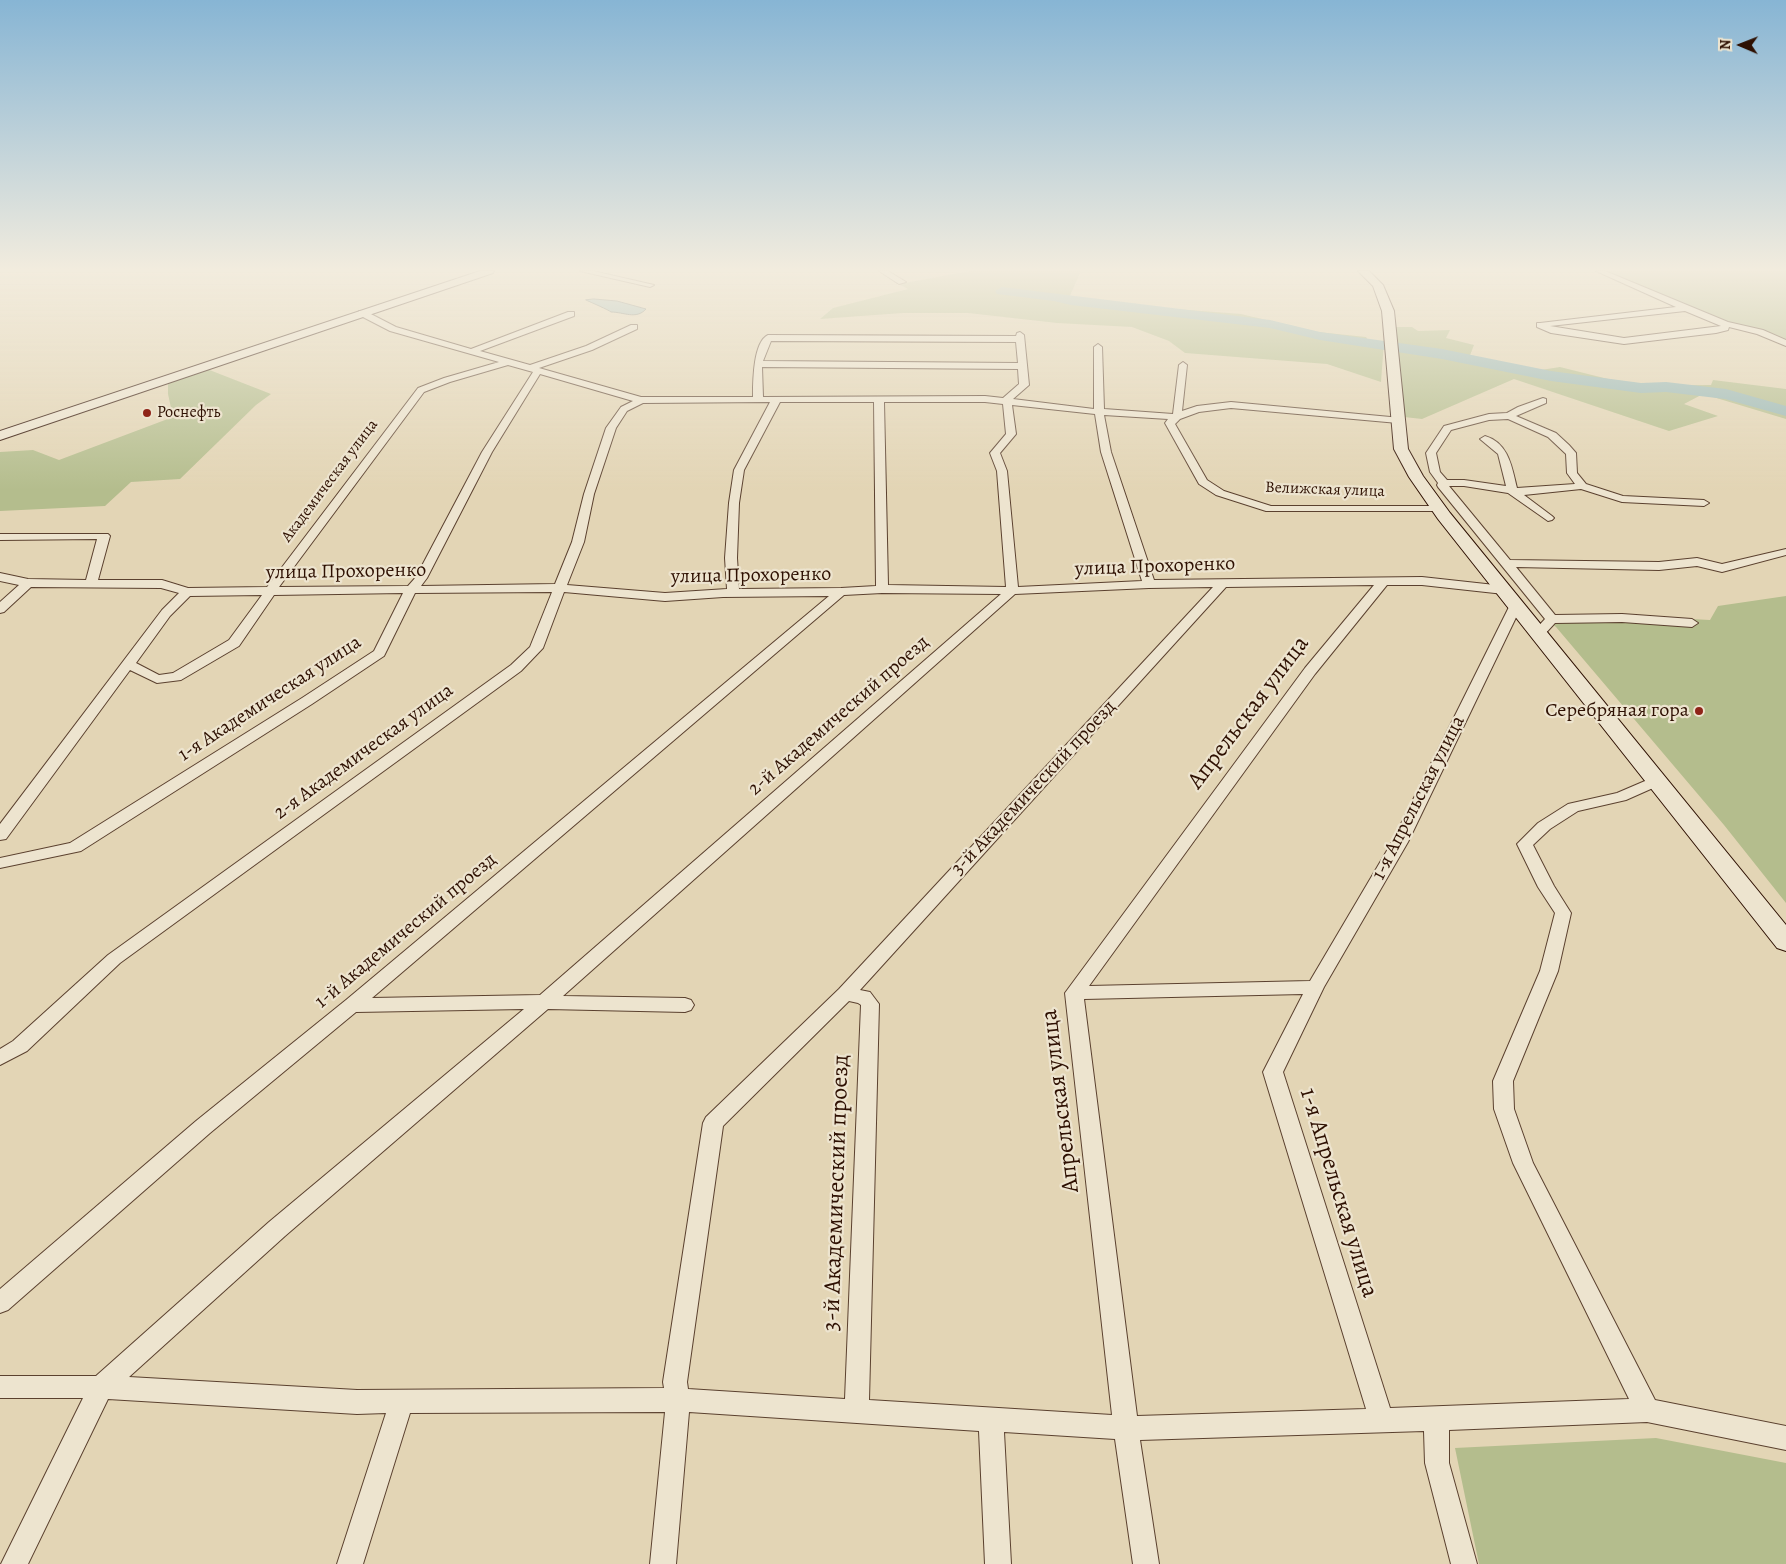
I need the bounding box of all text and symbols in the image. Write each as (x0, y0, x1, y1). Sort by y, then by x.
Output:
north arrow (1716, 20, 1766, 70)
text: N (1716, 39, 1735, 50)
place label: Роснефть (157, 403, 221, 423)
marker: Роснефть (141, 407, 153, 419)
street label: Академическая улица (278, 416, 382, 546)
street label: Велижская улица (1265, 478, 1385, 502)
street label: улица Прохоренко (1074, 552, 1236, 582)
street label: улица Прохоренко (266, 559, 426, 585)
street label: улица Прохоренко (671, 563, 831, 589)
street label: 1-я Академическая улица (174, 631, 366, 767)
street label: 2-й Академический проезд (744, 631, 934, 801)
street label: Апрельская улица (1182, 631, 1316, 795)
street label: 2-я Академическая улица (270, 679, 458, 825)
street label: 3-й Академический проезд (947, 695, 1121, 881)
place label: Серебряная гора (1545, 699, 1689, 723)
marker: Серебряная гора (1693, 705, 1705, 717)
street label: 1-я Апрельская улица (1367, 712, 1471, 884)
street label: 1-й Академический проезд (310, 848, 502, 1014)
street label: Апрельская улица (1035, 1008, 1087, 1194)
street label: 3-й Академический проезд (818, 1054, 856, 1332)
street label: 1-я Апрельская улица (1292, 1085, 1384, 1301)

